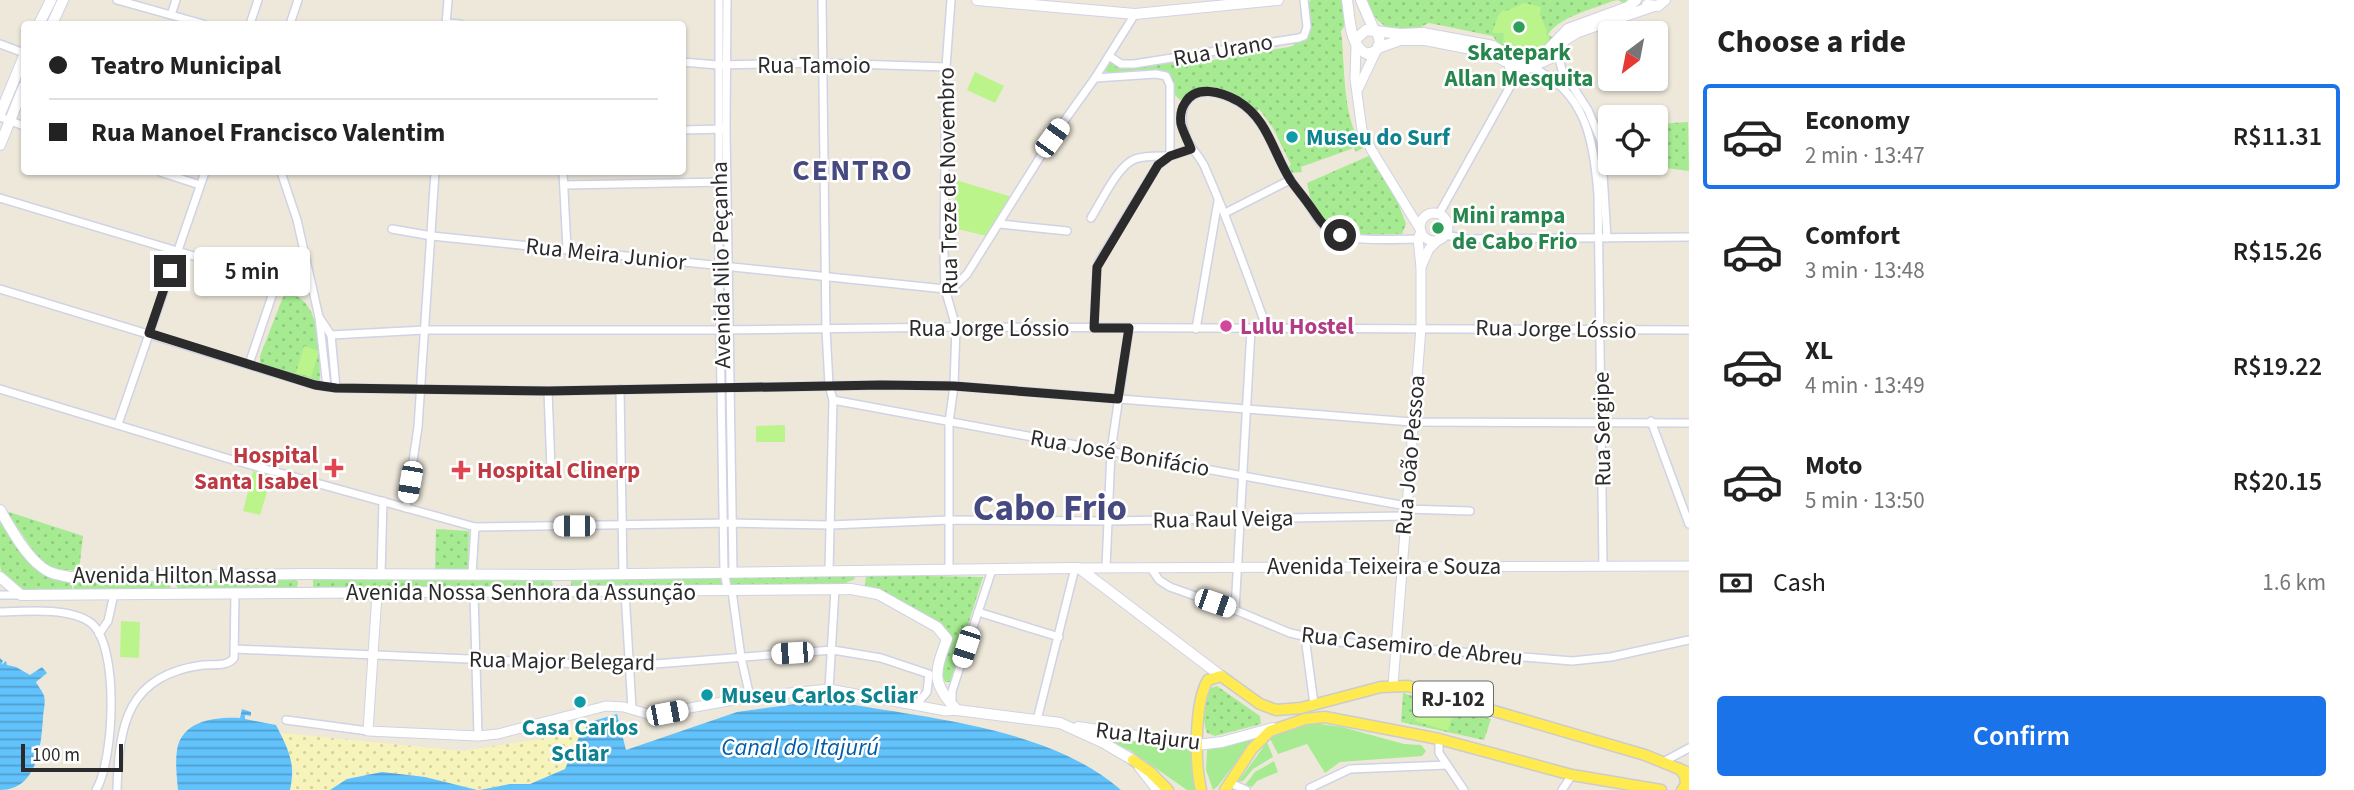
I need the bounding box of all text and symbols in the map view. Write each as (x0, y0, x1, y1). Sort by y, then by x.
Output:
marker: Skatepark Allan Mesquita (1511, 19, 1527, 35)
text: Choose a ride (1717, 19, 1906, 65)
north arrow (1598, 21, 1668, 91)
map controls (1598, 21, 1668, 175)
street label: Rua Urano (1171, 25, 1275, 75)
place label: Skatepark Allan Mesquita (1444, 36, 1593, 95)
text: Teatro Municipal (91, 47, 281, 84)
street label: Rua Tamoio (757, 49, 871, 82)
street label: Rua Treze de Novembro (930, 67, 966, 295)
text: Economy (1805, 102, 1910, 139)
button: locate (1598, 105, 1668, 175)
icon: car (1721, 105, 1784, 168)
text: Rua Manoel Francisco Valentim (91, 114, 445, 151)
car (1032, 115, 1073, 161)
text: R$11.31 (2233, 118, 2322, 155)
place label: Museu do Surf (1306, 121, 1451, 154)
marker: Museu do Surf (1284, 129, 1300, 145)
text: 2 min · 13:47 (1805, 139, 1925, 172)
district label: CENTRO (792, 149, 914, 192)
street label: Avenida Nilo Peçanha (703, 161, 739, 369)
place label: Mini rampa de Cabo Frio (1452, 199, 1578, 258)
text: Comfort (1805, 217, 1900, 254)
route start (1324, 219, 1356, 251)
marker: Mini rampa de Cabo Frio (1430, 220, 1446, 236)
icon: car (1721, 220, 1784, 283)
street label: Rua Meira Junior (524, 229, 689, 279)
text: R$15.26 (2233, 233, 2322, 270)
callout: 5 min (194, 246, 310, 296)
text: 3 min · 13:48 (1805, 254, 1925, 287)
route end (154, 255, 186, 287)
text: 5 min (225, 255, 279, 288)
place label: Lulu Hostel (1240, 310, 1354, 343)
street label: Rua Jorge Lóssio (1475, 311, 1637, 347)
street label: Rua Jorge Lóssio (908, 312, 1070, 345)
marker: Lulu Hostel (1218, 318, 1234, 334)
text: XL (1805, 332, 1833, 369)
icon: car (1721, 335, 1784, 398)
text: R$19.22 (2233, 348, 2322, 385)
text: 4 min · 13:49 (1805, 369, 1925, 402)
street label: Rua Sergipe (1585, 371, 1619, 487)
street label: Rua João Pessoa (1387, 374, 1433, 536)
street label: Rua José Bonifácio (1028, 421, 1212, 485)
place label: Hospital Santa Isabel (194, 439, 318, 498)
text: Moto (1805, 447, 1862, 484)
icon: car (1721, 450, 1784, 513)
place label: Hospital Clinerp (477, 454, 640, 487)
marker: Hospital Santa Isabel (324, 458, 344, 478)
car (397, 459, 424, 505)
marker: Hospital Clinerp (451, 460, 471, 480)
text: R$20.15 (2233, 463, 2322, 500)
district label: Cabo Frio (973, 482, 1127, 535)
text: 5 min · 13:50 (1805, 484, 1925, 517)
street label: Rua Raul Veiga (1152, 501, 1294, 537)
car (554, 516, 596, 537)
street label: Avenida Teixeira e Souza (1267, 550, 1501, 583)
street label: Avenida Hilton Massa (73, 559, 277, 592)
icon: cash (1717, 564, 1755, 602)
text: Cash (1773, 564, 1826, 601)
text: 1.6 km (2262, 566, 2326, 599)
street label: Avenida Nossa Senhora da Assunção (346, 576, 696, 609)
car (1192, 586, 1239, 620)
street label: Rua Casemiro de Abreu (1300, 618, 1524, 674)
car (950, 624, 983, 670)
car (771, 641, 814, 665)
street label: Rua Major Belegard (469, 643, 655, 679)
place label: Museu Carlos Scliar (721, 679, 919, 712)
road number: RJ-102 (1413, 682, 1493, 716)
marker: Museu Carlos Scliar (699, 687, 715, 703)
marker: Casa Carlos Scliar (572, 694, 588, 710)
button: Confirm (1717, 696, 2326, 776)
car (645, 699, 690, 727)
place label: Casa Carlos Scliar (522, 711, 638, 770)
street label: Rua Itajuru (1094, 713, 1202, 759)
water label: Canal do Itajurú (721, 730, 879, 765)
scale bar (21, 741, 122, 773)
text: 100 m (32, 742, 80, 769)

